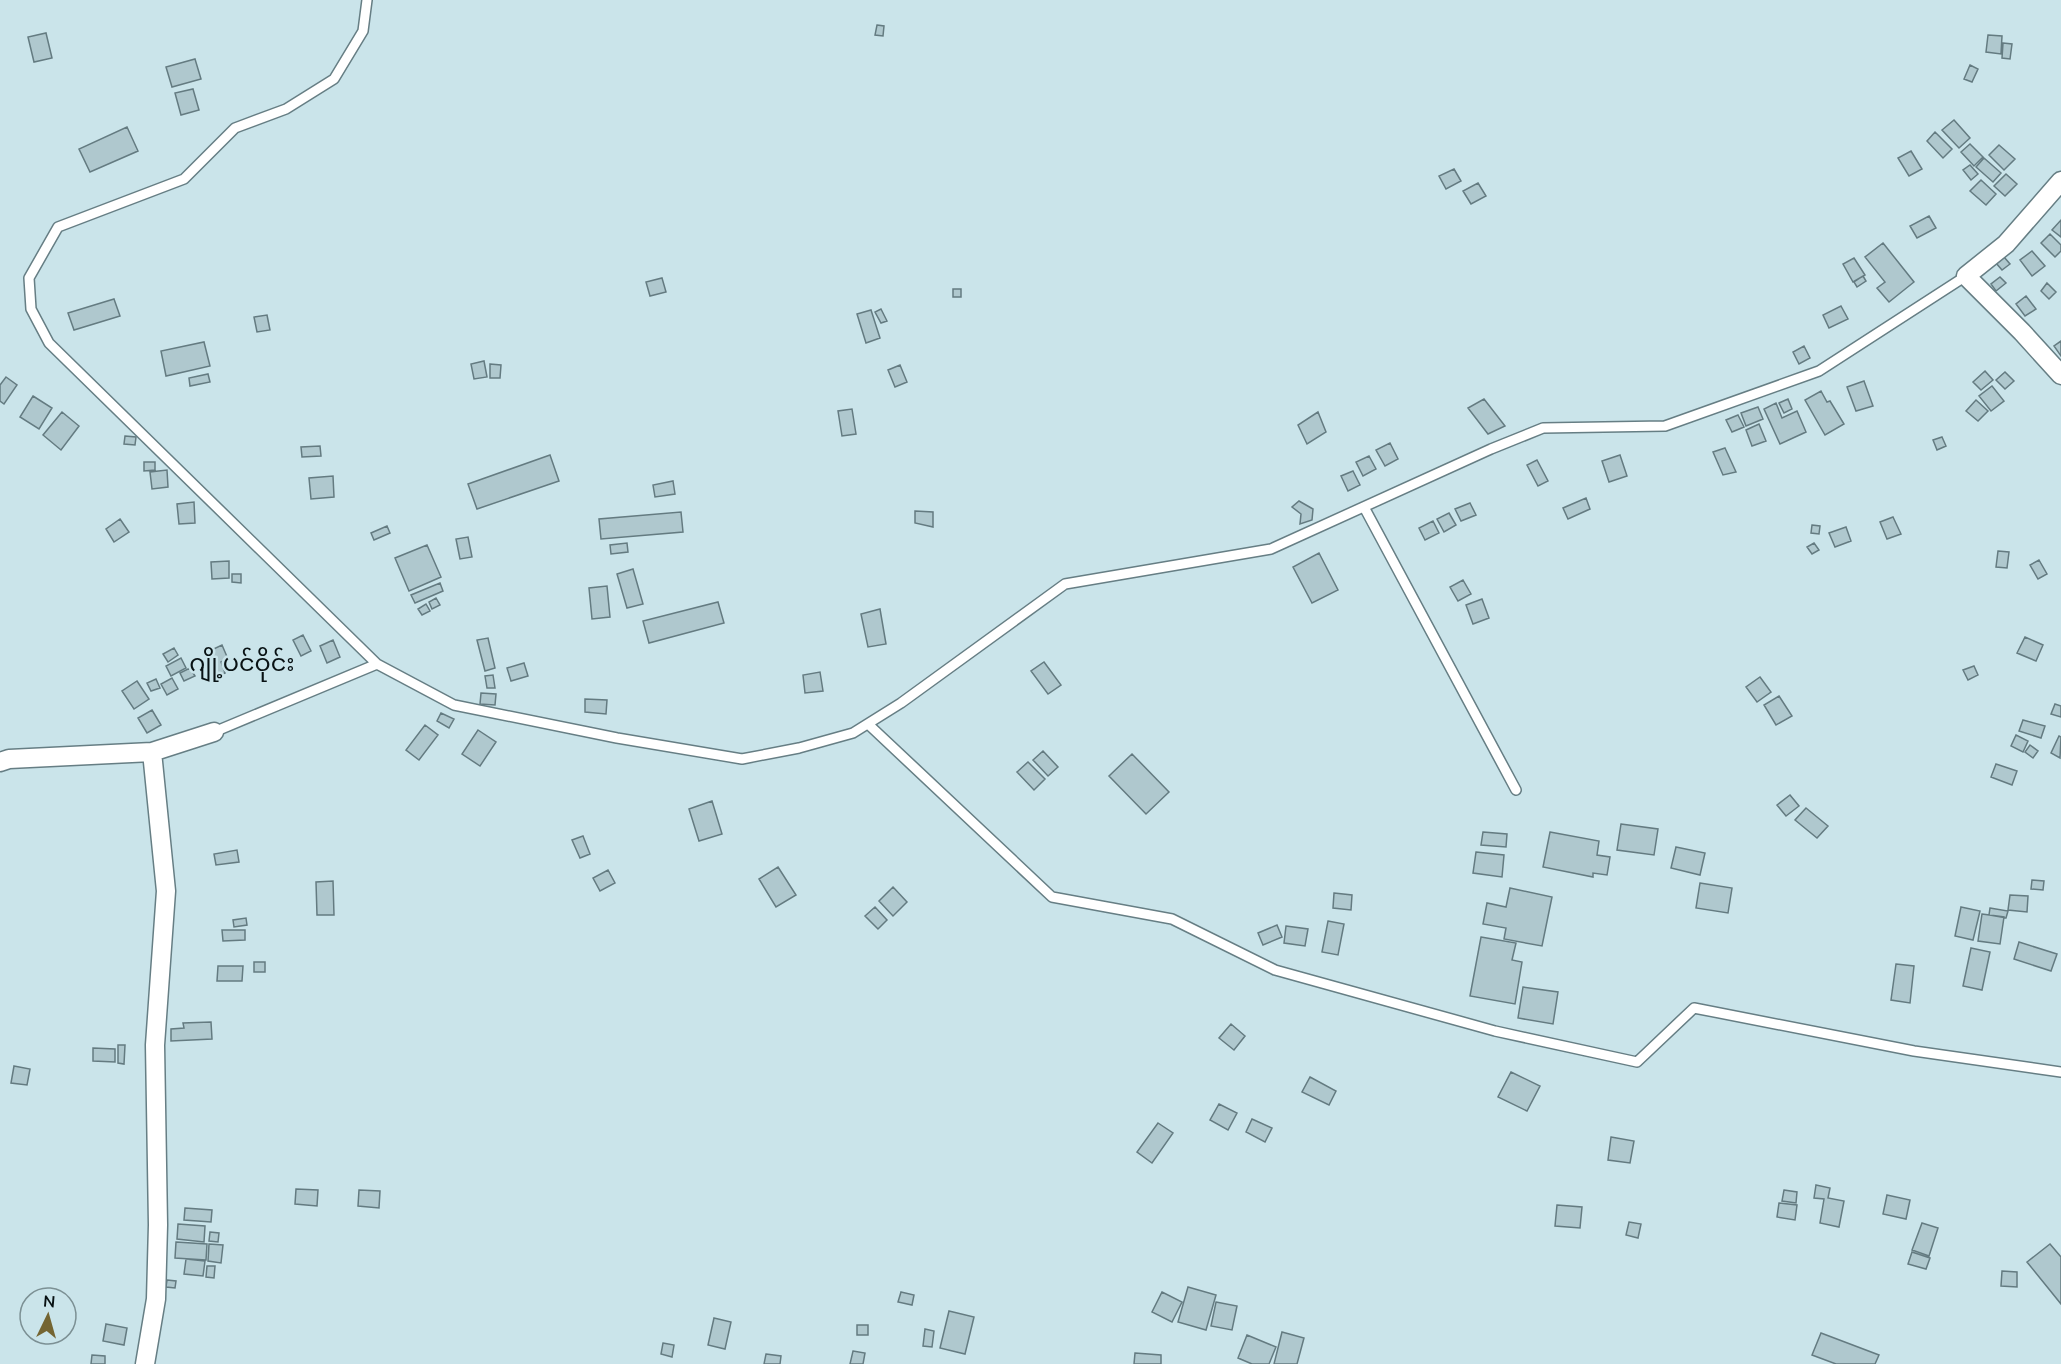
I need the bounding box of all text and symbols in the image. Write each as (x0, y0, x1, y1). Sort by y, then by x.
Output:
district label: ဂျို့ပင်ဝိုင်း (189, 647, 295, 682)
north arrow (18, 1286, 78, 1346)
text: N (42, 1291, 56, 1312)

